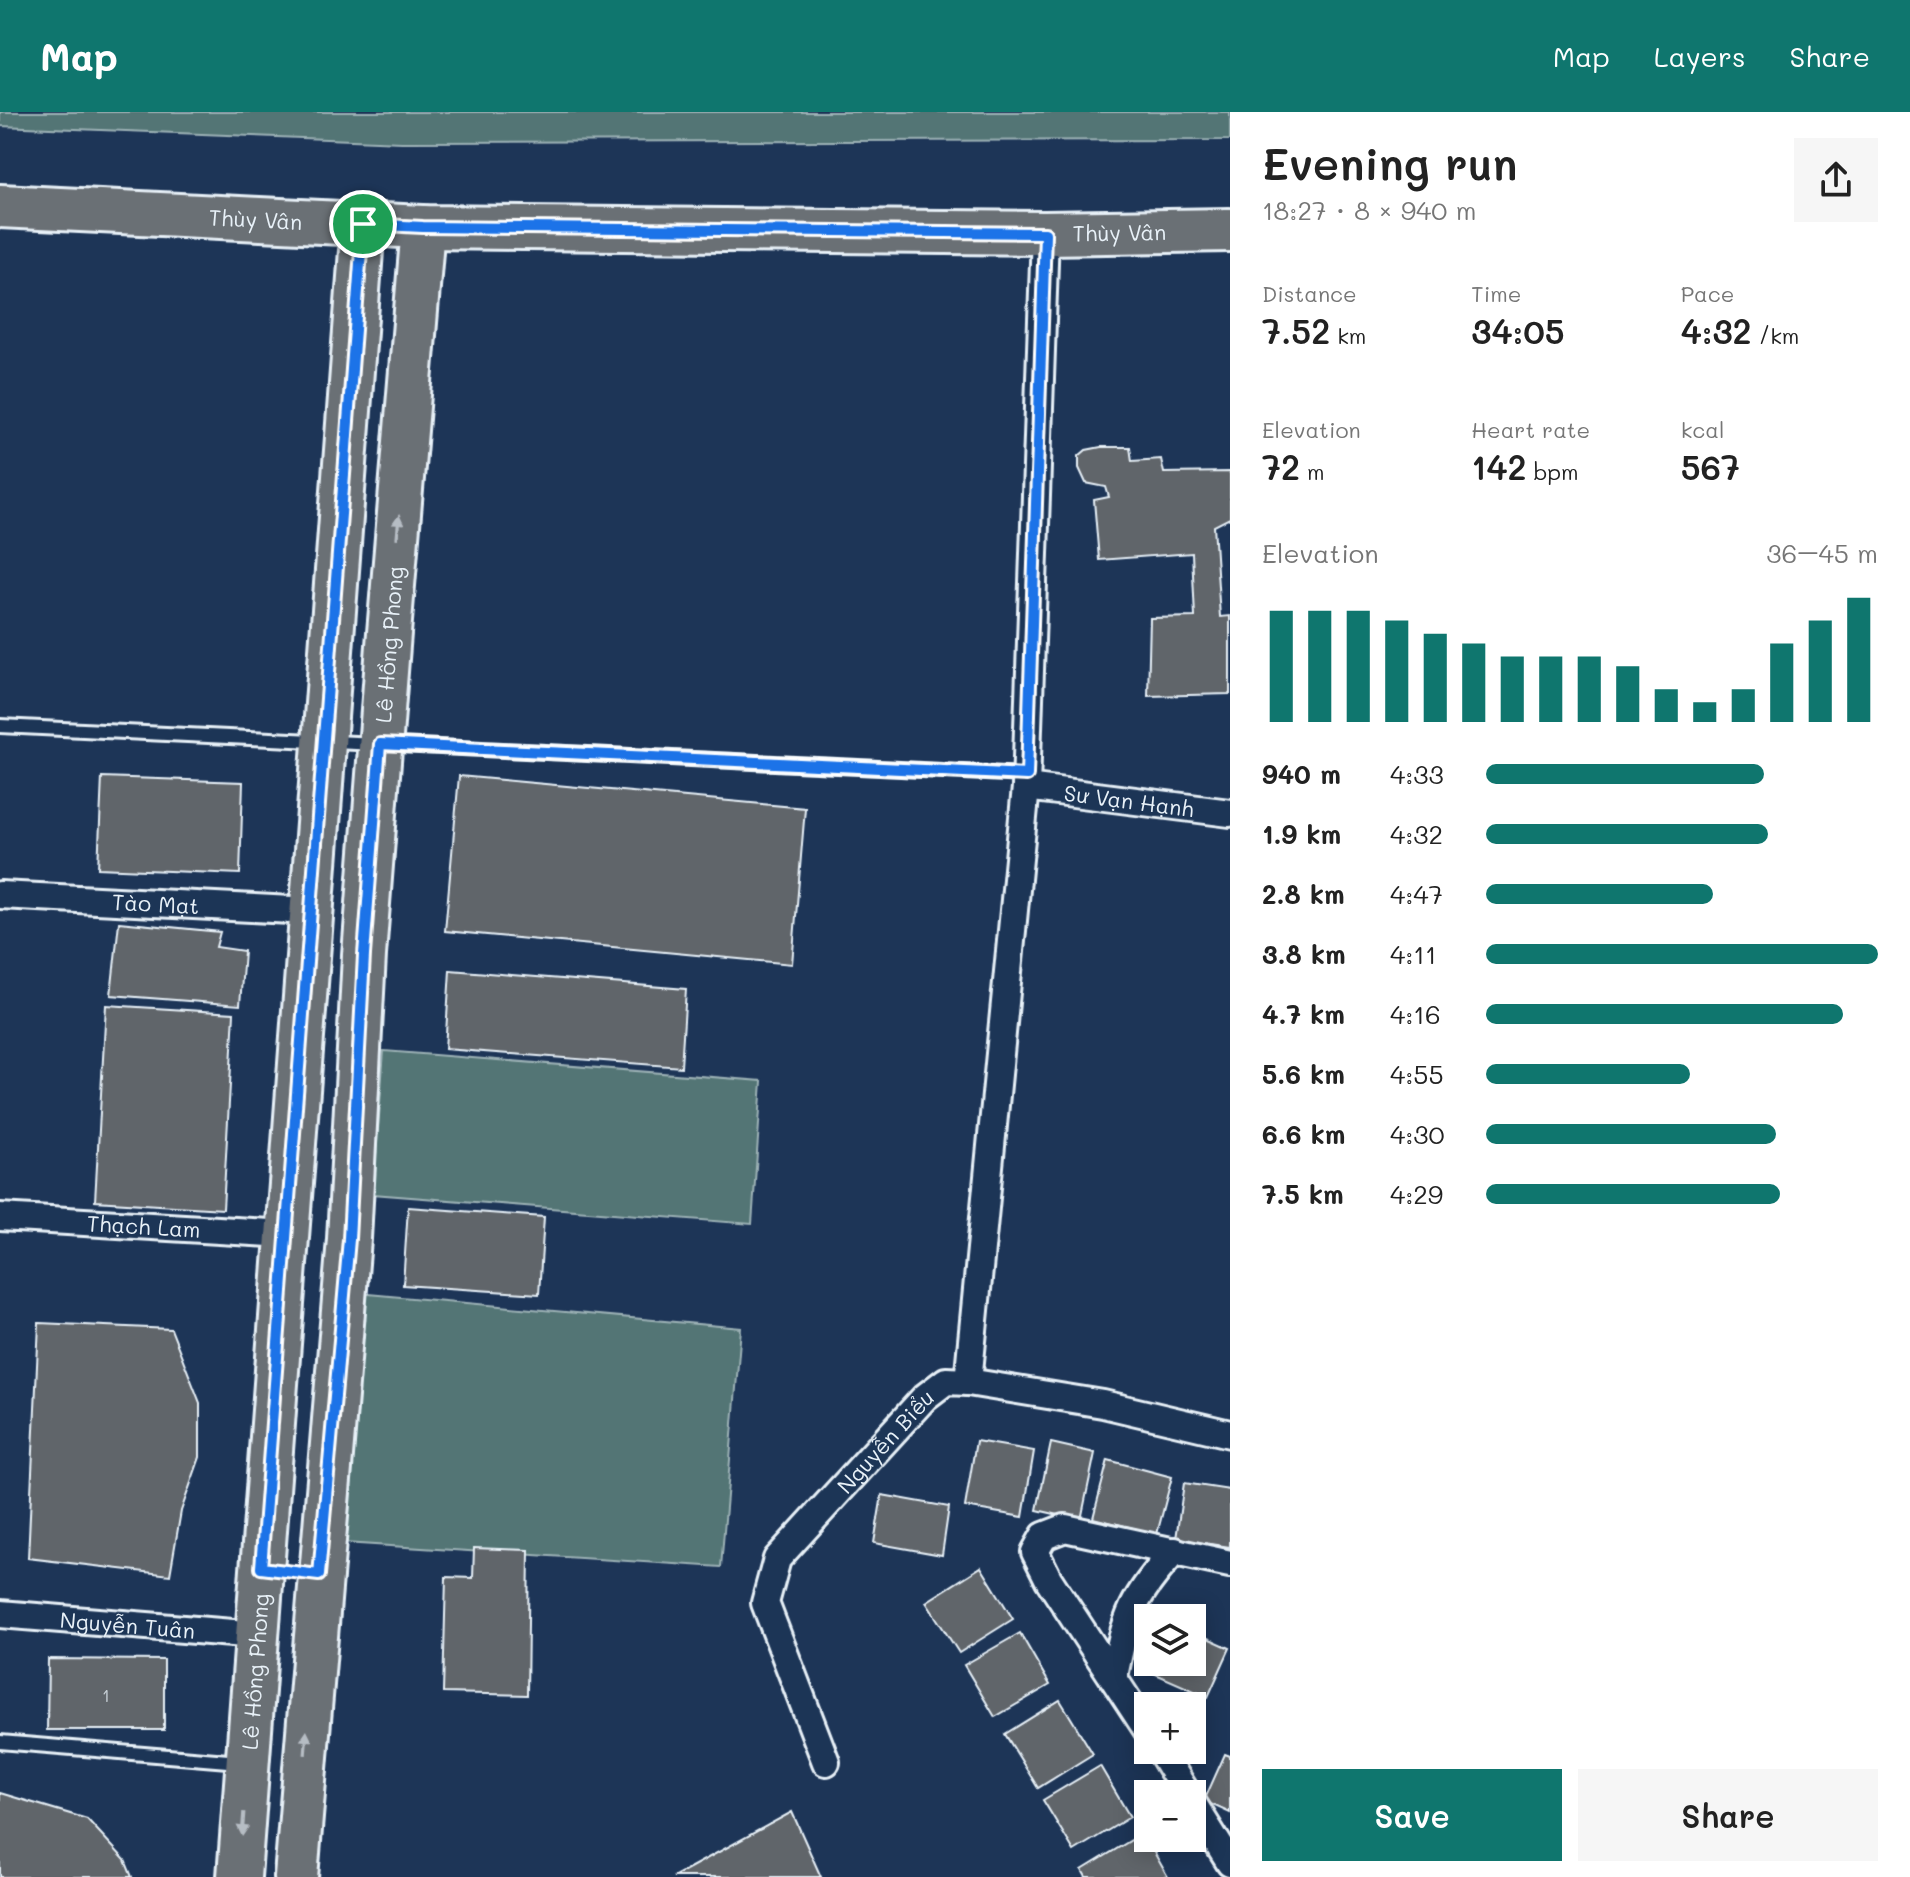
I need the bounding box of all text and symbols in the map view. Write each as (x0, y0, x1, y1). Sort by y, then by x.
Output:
text: Map (40, 31, 118, 81)
text: Map (1553, 38, 1610, 74)
text: Layers (1654, 38, 1746, 74)
text: Share (1790, 38, 1870, 74)
text: Evening run (1262, 134, 1517, 191)
button: share (1794, 138, 1878, 222)
pin (329, 190, 397, 258)
text: 18:27 · 8 × 940 m (1262, 193, 1476, 227)
street label: Thùy Vân (208, 202, 303, 235)
icon: arrive (341, 202, 385, 246)
street label: Thùy Vân (1072, 217, 1166, 247)
text: Distance (1262, 279, 1357, 308)
text: Time (1471, 279, 1521, 308)
text: Pace (1681, 279, 1734, 308)
text: 7.52 (1262, 308, 1330, 353)
text: 34:05 (1471, 308, 1565, 353)
text: 4:32 (1681, 308, 1752, 353)
text: km (1330, 321, 1366, 350)
text: /km (1752, 321, 1799, 350)
text: Elevation (1262, 415, 1361, 444)
text: Heart rate (1471, 415, 1590, 444)
text: kcal (1681, 415, 1725, 444)
text: 72 (1262, 444, 1300, 489)
text: 142 (1471, 444, 1526, 489)
text: 567 (1681, 444, 1740, 489)
text: m (1300, 457, 1325, 486)
text: bpm (1526, 457, 1579, 486)
one-way arrow (392, 514, 405, 539)
text: Elevation (1262, 536, 1379, 570)
text: 36–45 m (1766, 536, 1878, 570)
street label: Lê Hồng Phong (368, 565, 409, 724)
text: 940 m (1262, 757, 1341, 791)
text: 4:33 (1390, 757, 1444, 791)
street label: Sư Vạn Hạnh (1062, 777, 1196, 823)
text: 1.9 km (1262, 817, 1341, 851)
text: 4:32 (1390, 817, 1443, 851)
text: 2.8 km (1262, 877, 1345, 911)
text: 4:47 (1390, 877, 1443, 911)
street label: Tào Mạt (112, 886, 200, 920)
text: 3.8 km (1262, 937, 1346, 971)
text: 4:11 (1390, 937, 1437, 971)
text: 4.7 km (1262, 997, 1345, 1031)
text: 4:16 (1390, 997, 1441, 1031)
text: 5.6 km (1262, 1057, 1345, 1091)
text: 4:55 (1390, 1057, 1444, 1091)
text: 6.6 km (1262, 1117, 1346, 1151)
text: 4:30 (1390, 1117, 1445, 1151)
text: 7.5 km (1262, 1177, 1344, 1211)
text: 4:29 (1390, 1177, 1443, 1211)
street label: Thạch Lam (86, 1208, 201, 1243)
street label: Nguyễn Biểu (830, 1382, 939, 1499)
street label: Lê Hồng Phong (234, 1592, 275, 1751)
street label: Nguyễn Tuân (59, 1604, 196, 1644)
map controls (1134, 1604, 1206, 1852)
button: layers (1134, 1604, 1206, 1676)
house number: 1 (102, 1683, 110, 1707)
button: + (1134, 1692, 1206, 1764)
one-way arrow (300, 1730, 313, 1755)
button: Save (1262, 1769, 1562, 1861)
button: Share (1578, 1769, 1878, 1861)
button: − (1134, 1780, 1206, 1852)
one-way arrow (236, 1812, 249, 1837)

